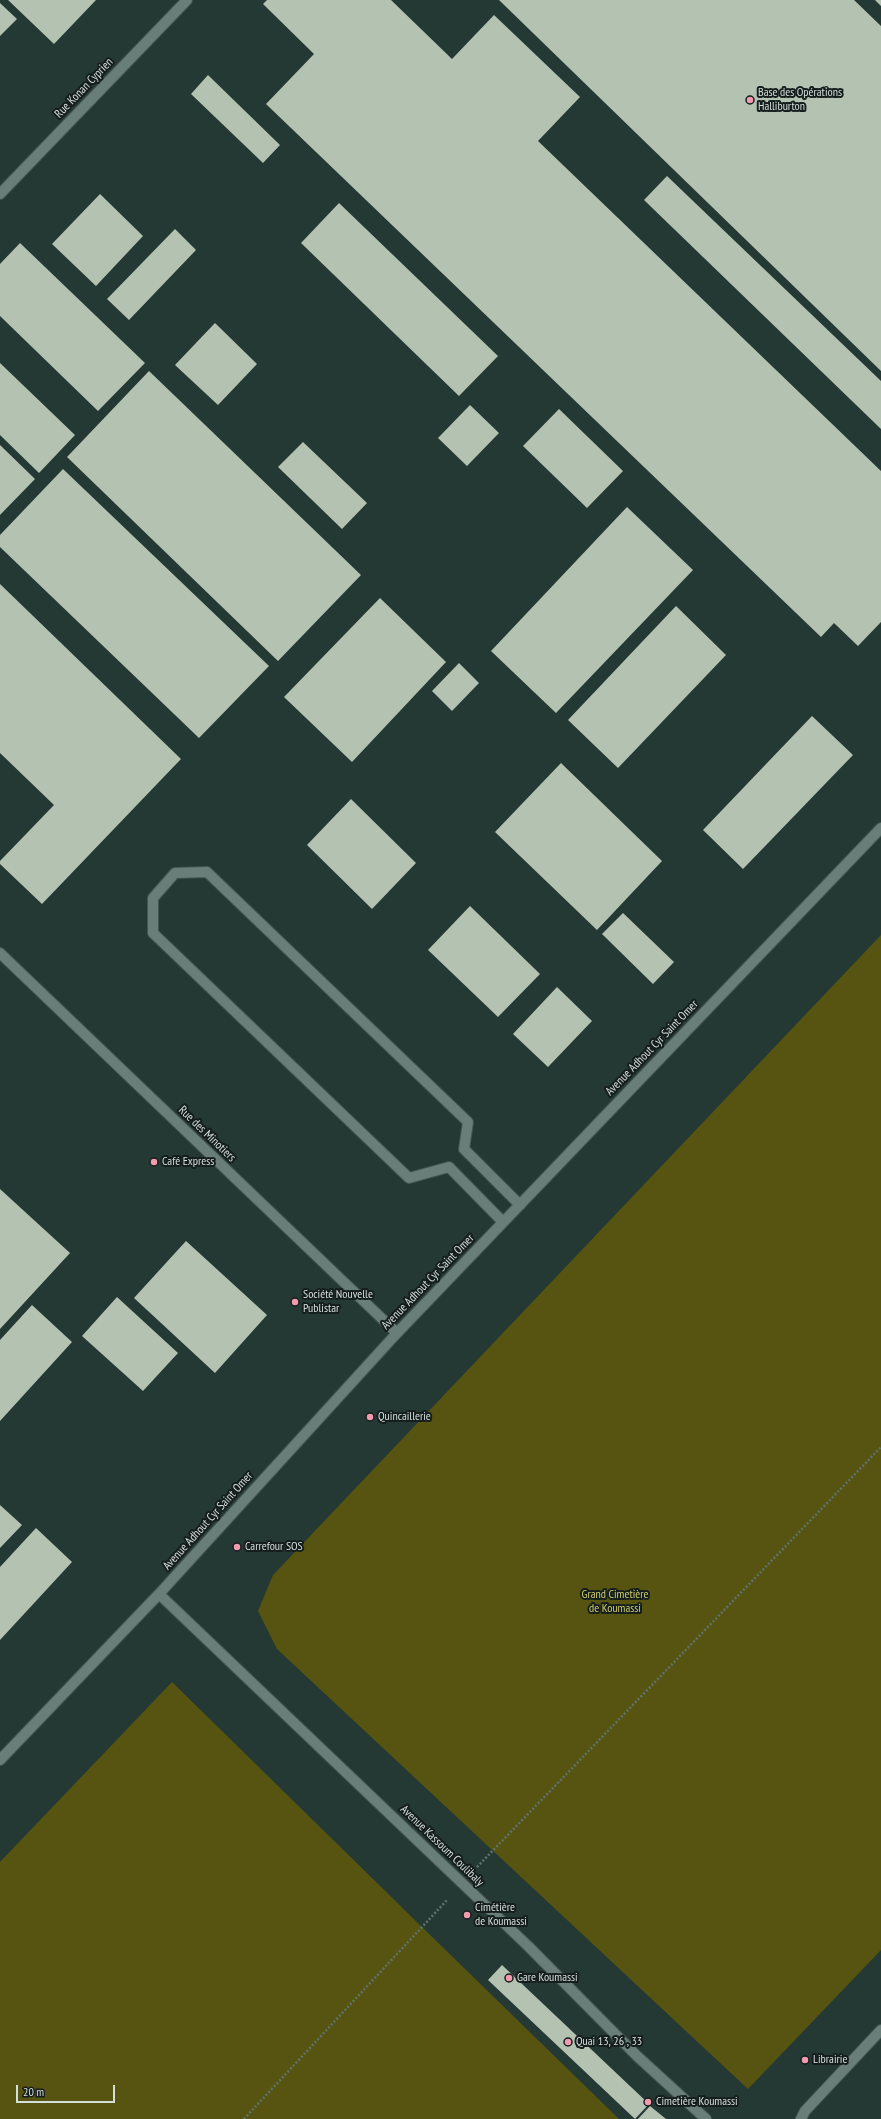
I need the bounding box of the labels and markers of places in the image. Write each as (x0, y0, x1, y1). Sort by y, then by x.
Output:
place label: Base des Opérations Halliburton (758, 86, 842, 114)
marker: Base des Opérations Halliburton (745, 95, 755, 105)
place label: Café Express (162, 1155, 214, 1169)
marker: Café Express (149, 1157, 159, 1167)
place label: Société Nouvelle Publistar (303, 1288, 373, 1316)
marker: Société Nouvelle Publistar (290, 1297, 300, 1307)
place label: Quincaillerie (378, 1410, 431, 1424)
marker: Quincaillerie (365, 1412, 375, 1422)
place label: Carrefour SOS (245, 1540, 303, 1554)
marker: Carrefour SOS (232, 1542, 242, 1552)
place label: Cimétière de Koumassi (475, 1901, 527, 1929)
marker: Cimétière de Koumassi (462, 1910, 472, 1920)
place label: Gare Koumassi (517, 1971, 578, 1985)
marker: Gare Koumassi (504, 1973, 514, 1983)
place label: Quai 13, 26 , 33 (576, 2035, 642, 2049)
marker: Quai 13, 26 , 33 (563, 2037, 573, 2047)
place label: Librairie (813, 2053, 847, 2067)
marker: Librairie (800, 2055, 810, 2065)
place label: Cimetière Koumassi (656, 2095, 738, 2109)
marker: Cimetière Koumassi (643, 2097, 653, 2107)

